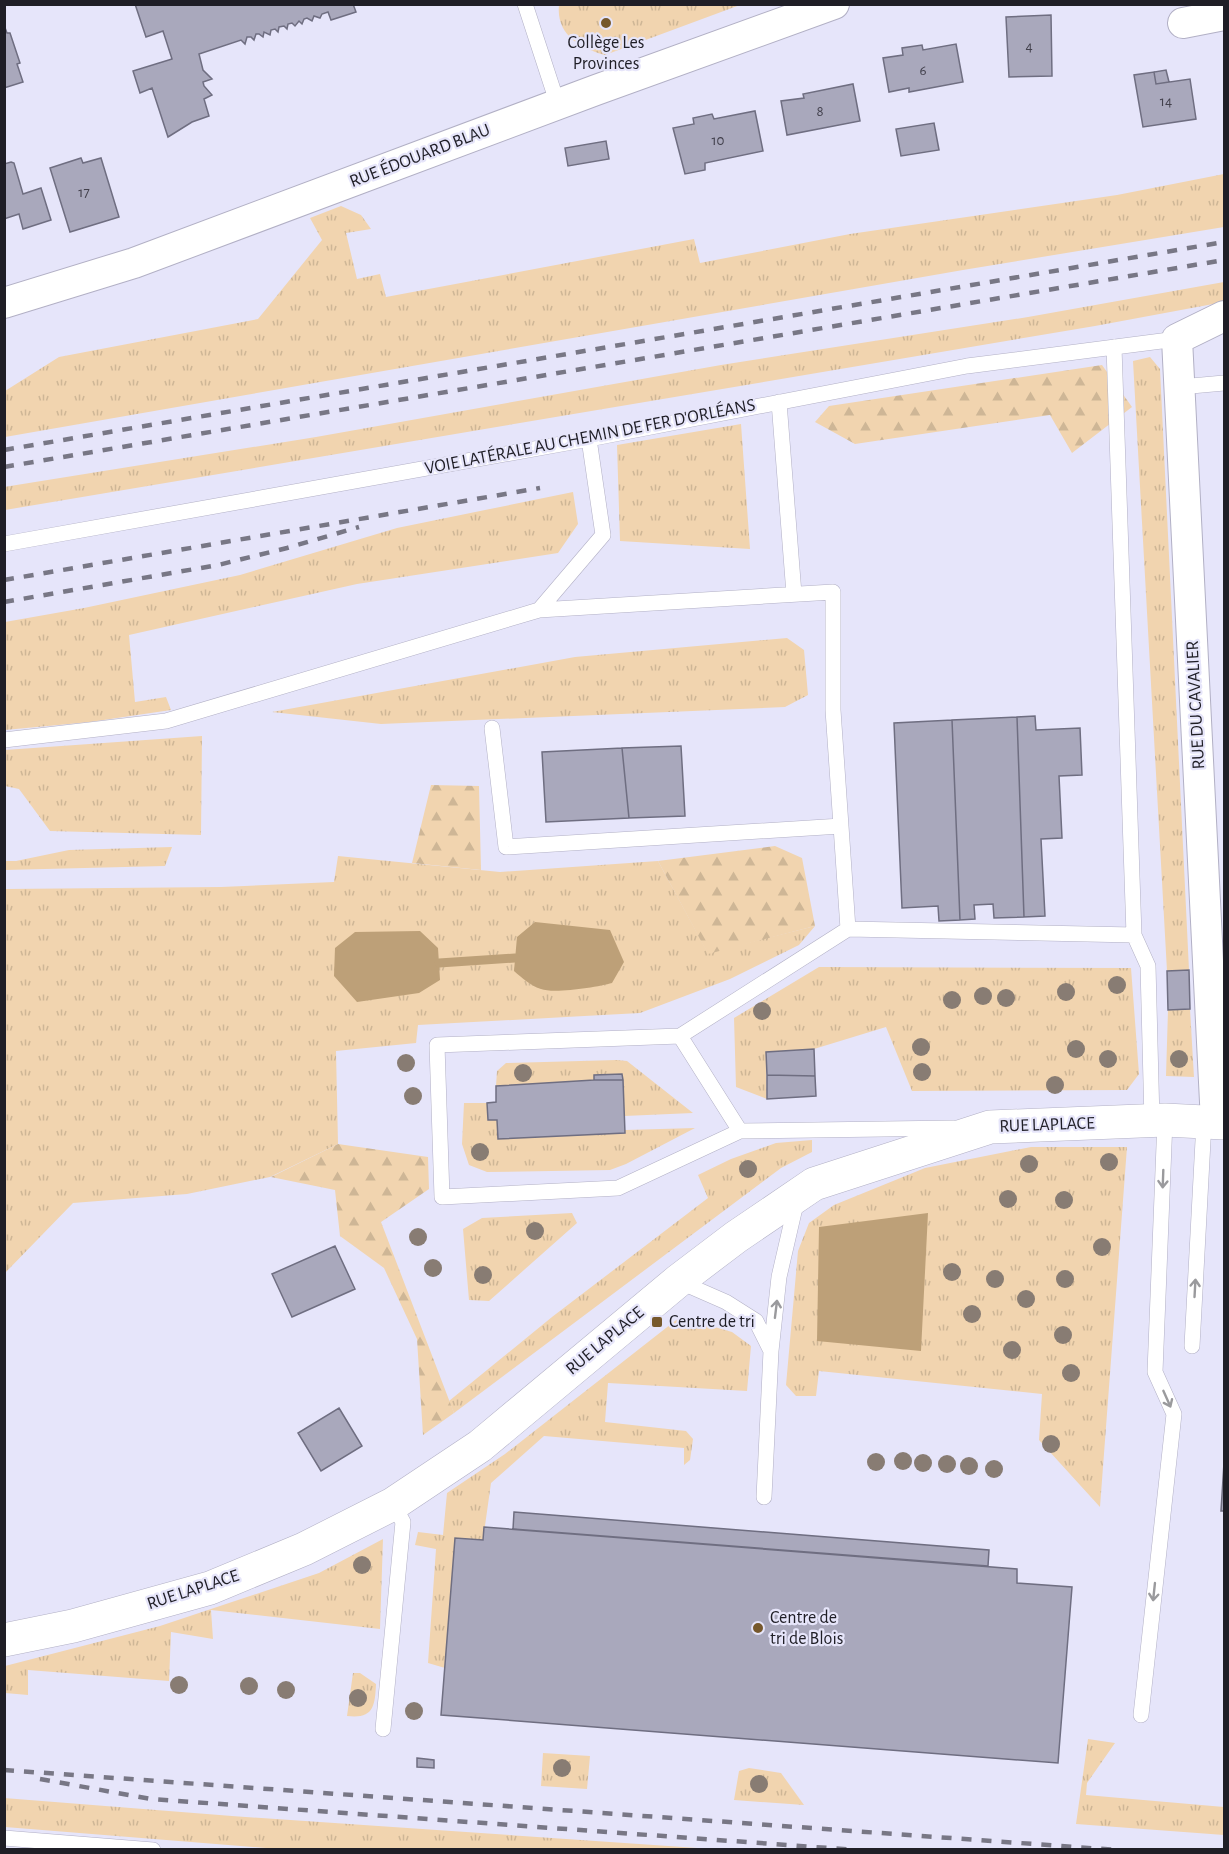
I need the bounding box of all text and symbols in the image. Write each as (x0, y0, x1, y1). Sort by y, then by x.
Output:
marker: Collège Les Provinces (599, 16, 613, 30)
place label: Collège Les Provinces (567, 34, 645, 73)
house number: 4 (1025, 39, 1033, 54)
house number: 6 (919, 63, 927, 78)
house number: 14 (1160, 94, 1172, 109)
house number: 8 (816, 104, 824, 119)
street label: RUE ÉDOUARD BLAU (346, 118, 493, 191)
house number: 10 (711, 133, 725, 148)
house number: 17 (78, 185, 90, 200)
street label: VOIE LATÉRALE AU CHEMIN DE FER D'ORLÉANS (423, 393, 757, 478)
street label: RUE DU CAVALIER (1184, 640, 1208, 770)
street label: RUE LAPLACE (999, 1114, 1095, 1136)
one-way arrow (1158, 1168, 1169, 1188)
one-way arrow (1190, 1278, 1201, 1298)
one-way arrow (771, 1299, 782, 1319)
street label: RUE LAPLACE (563, 1303, 648, 1379)
place label: Centre de tri (669, 1313, 755, 1331)
marker: Centre de tri (650, 1315, 664, 1329)
one-way arrow (1162, 1390, 1174, 1408)
street label: RUE LAPLACE (145, 1567, 241, 1613)
one-way arrow (1148, 1582, 1159, 1601)
place label: Centre de tri de Blois (770, 1609, 843, 1648)
marker: Centre de tri de Blois (751, 1621, 765, 1635)

